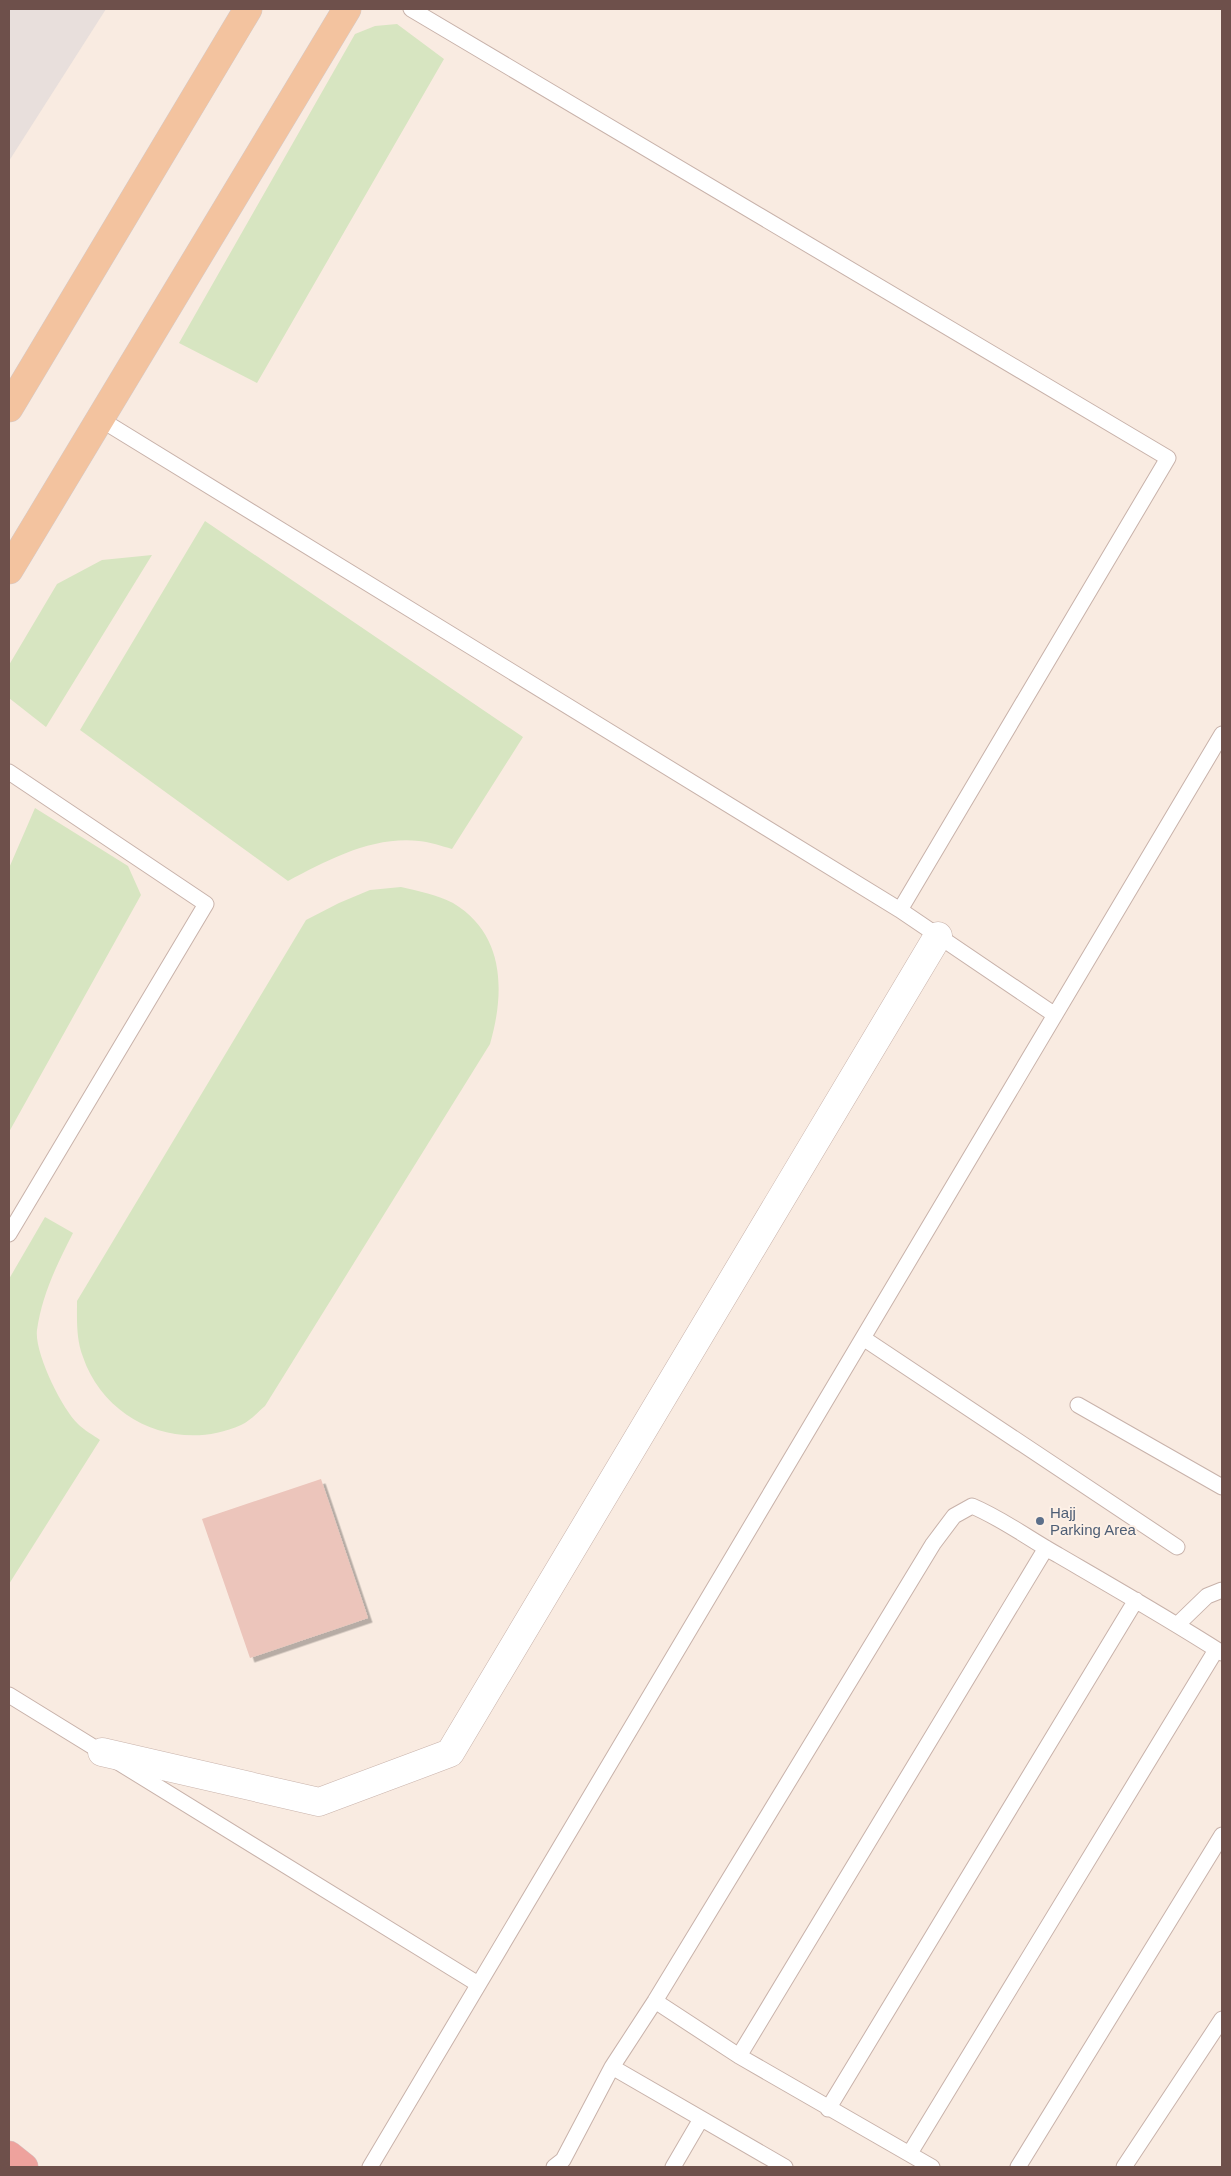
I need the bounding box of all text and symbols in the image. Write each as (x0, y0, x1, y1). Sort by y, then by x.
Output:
place label: Hajj Parking Area (1050, 1504, 1137, 1538)
marker: Hajj Parking Area (1034, 1515, 1046, 1527)

